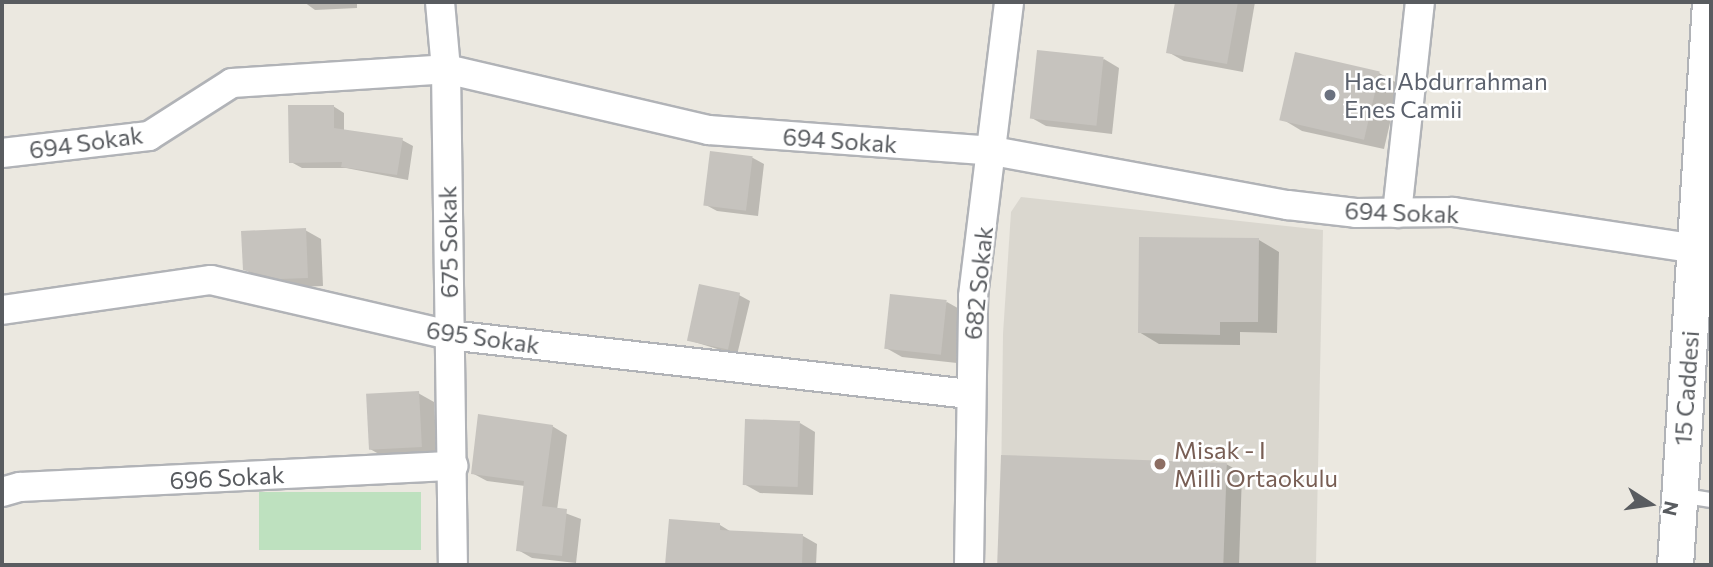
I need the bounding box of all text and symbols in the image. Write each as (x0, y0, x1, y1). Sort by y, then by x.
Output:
place label: Hacı Abdurrahman Enes Camii (1344, 67, 1548, 123)
marker: Hacı Abdurrahman Enes Camii (1322, 87, 1338, 103)
street label: 694 Sokak (27, 120, 145, 164)
street label: 694 Sokak (782, 122, 898, 158)
street label: 675 Sokak (433, 186, 463, 298)
street label: 694 Sokak (1344, 196, 1460, 228)
street label: 682 Sokak (958, 225, 998, 341)
street label: 695 Sokak (424, 315, 542, 359)
street label: 15 Caddesi (1668, 330, 1704, 446)
place label: Misak - I Milli Ortaokulu (1174, 436, 1338, 492)
marker: Misak - I Milli Ortaokulu (1152, 456, 1168, 472)
street label: 696 Sokak (169, 460, 285, 494)
north arrow (1615, 469, 1685, 539)
text: N (1658, 499, 1684, 518)

